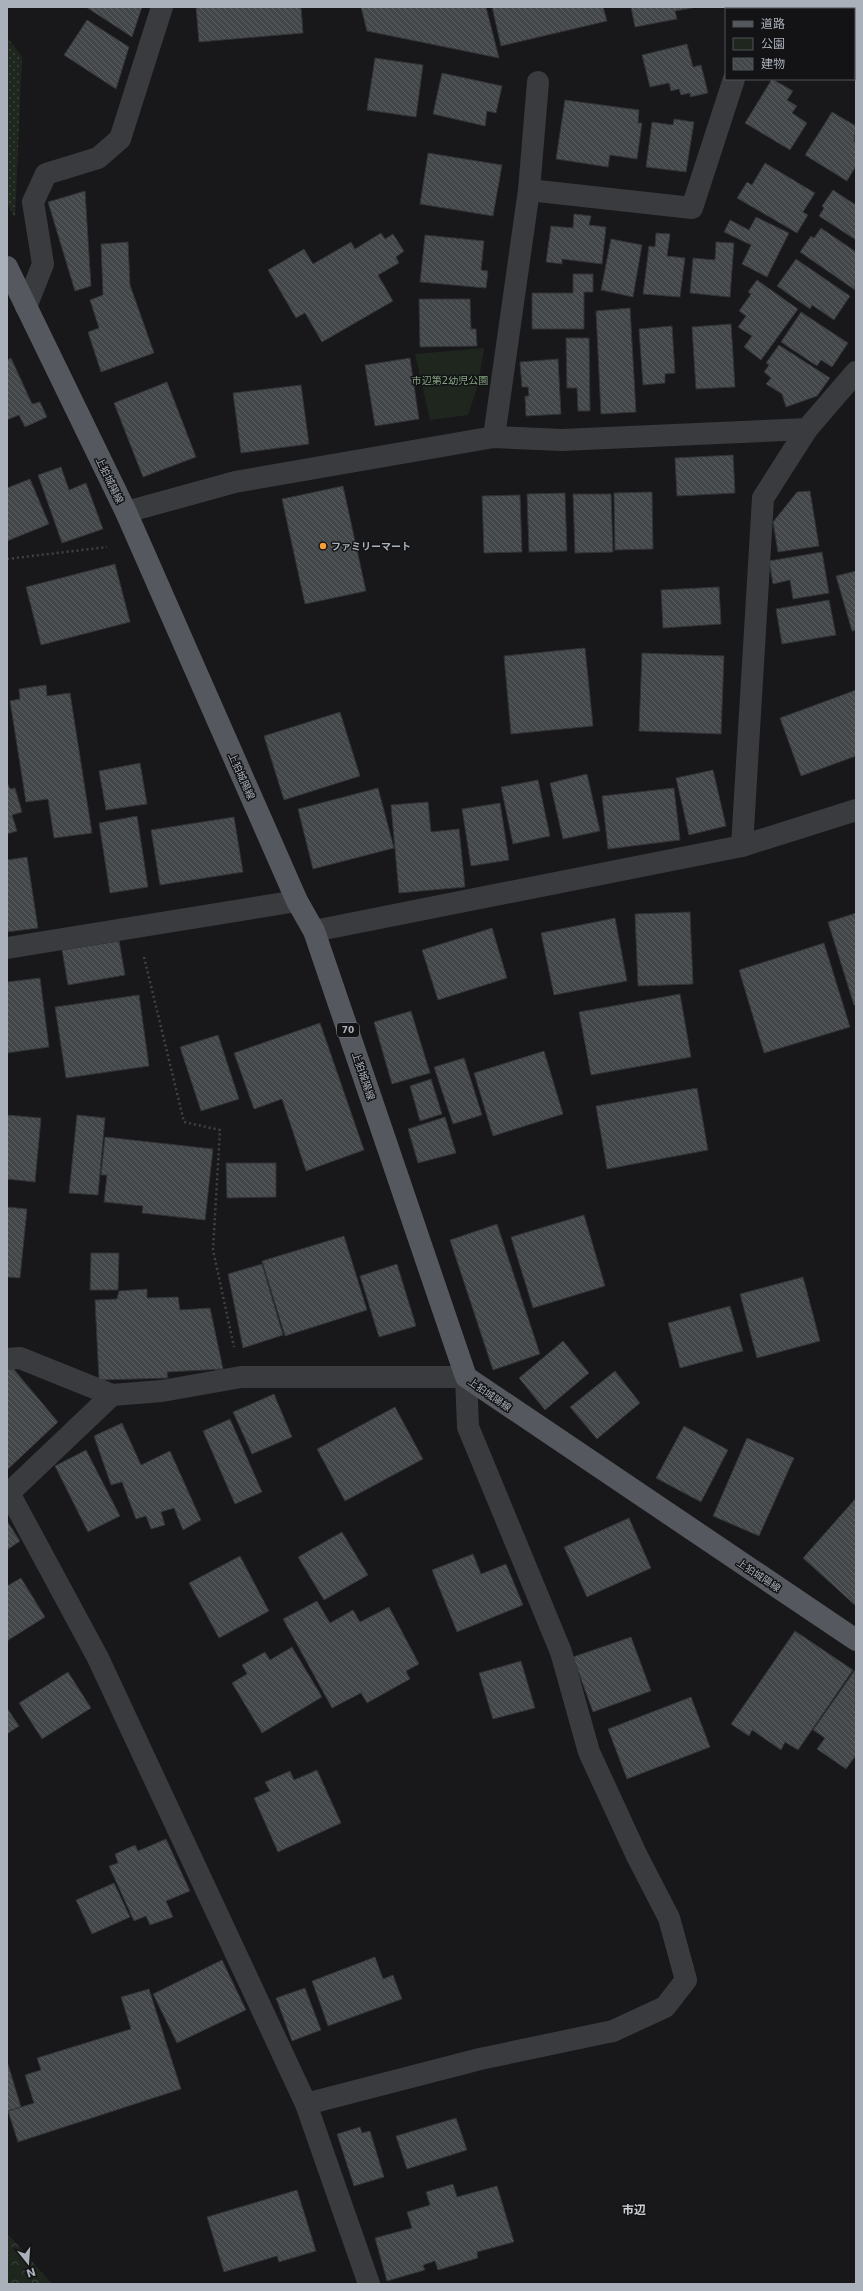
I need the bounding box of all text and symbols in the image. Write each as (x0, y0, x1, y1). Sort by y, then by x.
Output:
legend (725, 8, 855, 80)
text: 道路 (761, 17, 785, 31)
text: 公園 (761, 37, 785, 51)
text: 建物 (761, 57, 785, 71)
park label: 市辺第2幼児公園 (412, 375, 488, 386)
street label: 上狛城陽線 (94, 455, 125, 505)
marker: ファミリーマート (318, 541, 328, 551)
place label: ファミリーマート (331, 541, 411, 552)
street label: 上狛城陽線 (226, 751, 257, 801)
road number: 70 (337, 1023, 359, 1037)
street label: 上狛城陽線 (350, 1051, 377, 1102)
street label: 上狛城陽線 (466, 1376, 513, 1413)
street label: 上狛城陽線 (735, 1557, 783, 1594)
district label: 市辺 (622, 2203, 646, 2217)
north arrow (8, 2243, 48, 2283)
text: N (24, 2265, 37, 2280)

